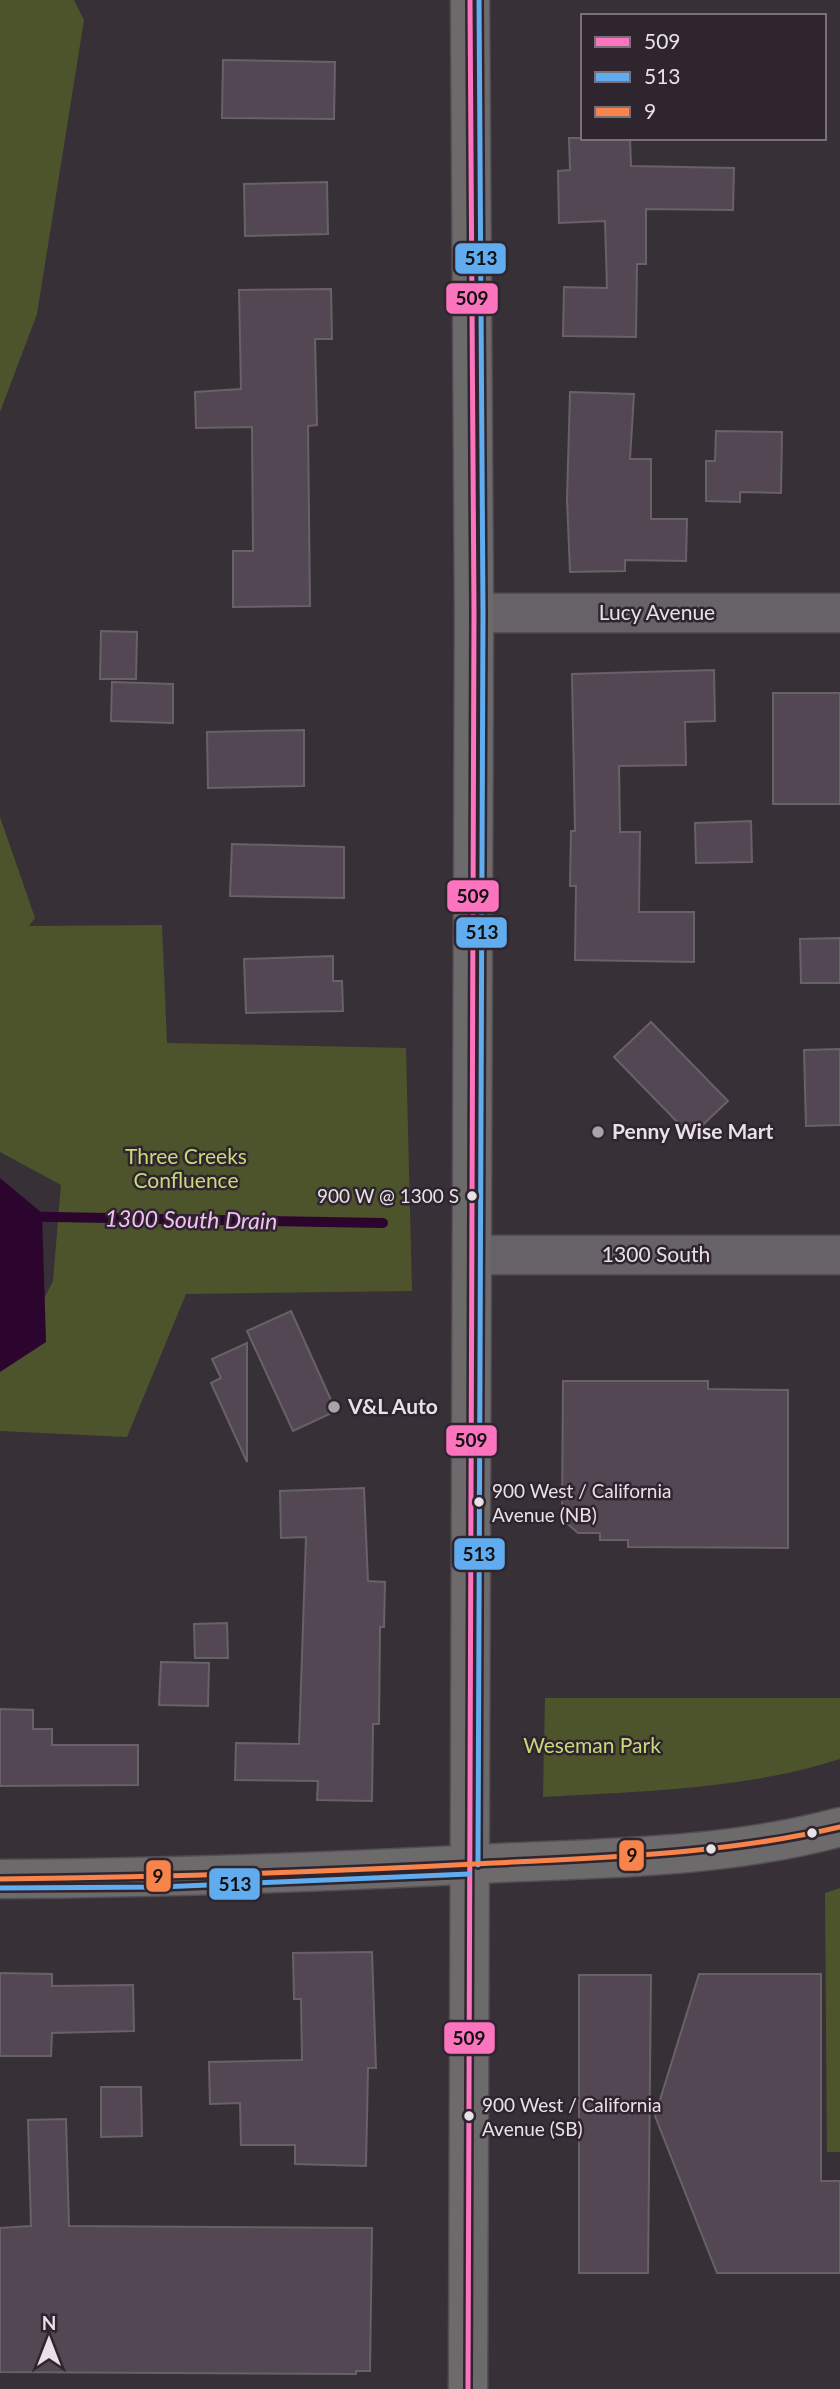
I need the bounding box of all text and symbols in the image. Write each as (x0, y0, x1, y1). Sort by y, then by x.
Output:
legend (581, 14, 826, 140)
text: 509 (644, 28, 681, 53)
text: 513 (644, 63, 681, 88)
text: 9 (644, 98, 656, 123)
line badge: 513 (454, 242, 507, 275)
text: 513 (464, 246, 498, 269)
line badge: 509 (445, 282, 499, 315)
text: 509 (455, 286, 489, 309)
street label: Lucy Avenue (599, 599, 715, 624)
line badge: 509 (446, 879, 500, 913)
text: 509 (456, 884, 490, 907)
line badge: 513 (455, 916, 508, 949)
text: 513 (465, 920, 499, 943)
place label: Penny Wise Mart (612, 1118, 774, 1143)
marker: Penny Wise Mart (590, 1124, 606, 1140)
park label: Three Creeks Confluence (125, 1143, 247, 1192)
place label: 900 W @ 1300 S (317, 1184, 459, 1207)
marker: 900 W @ 1300 S (465, 1189, 479, 1203)
water label: 1300 South Drain (104, 1203, 278, 1235)
street label: 1300 South (602, 1241, 710, 1266)
place label: V&L Auto (347, 1393, 438, 1418)
marker: V&L Auto (326, 1399, 342, 1415)
line badge: 509 (445, 1424, 498, 1457)
text: 509 (454, 1428, 488, 1451)
place label: 900 West / California Avenue (NB) (492, 1479, 671, 1526)
marker: 900 West / California Avenue (NB) (472, 1495, 486, 1509)
line badge: 513 (453, 1537, 506, 1571)
text: 513 (462, 1542, 496, 1565)
park label: Weseman Park (523, 1732, 661, 1757)
unlabelled marker (805, 1826, 819, 1840)
line badge: 9 (618, 1839, 645, 1872)
unlabelled marker (704, 1842, 718, 1856)
text: 9 (626, 1843, 638, 1866)
line badge: 9 (145, 1859, 172, 1893)
text: 9 (152, 1864, 164, 1887)
line badge: 513 (208, 1867, 261, 1901)
text: 513 (218, 1872, 252, 1895)
line badge: 509 (443, 2021, 496, 2055)
text: 509 (452, 2026, 486, 2049)
place label: 900 West / California Avenue (SB) (482, 2093, 661, 2140)
marker: 900 West / California Avenue (SB) (462, 2109, 476, 2123)
north arrow (14, 2305, 84, 2375)
text: N (42, 2311, 56, 2334)

